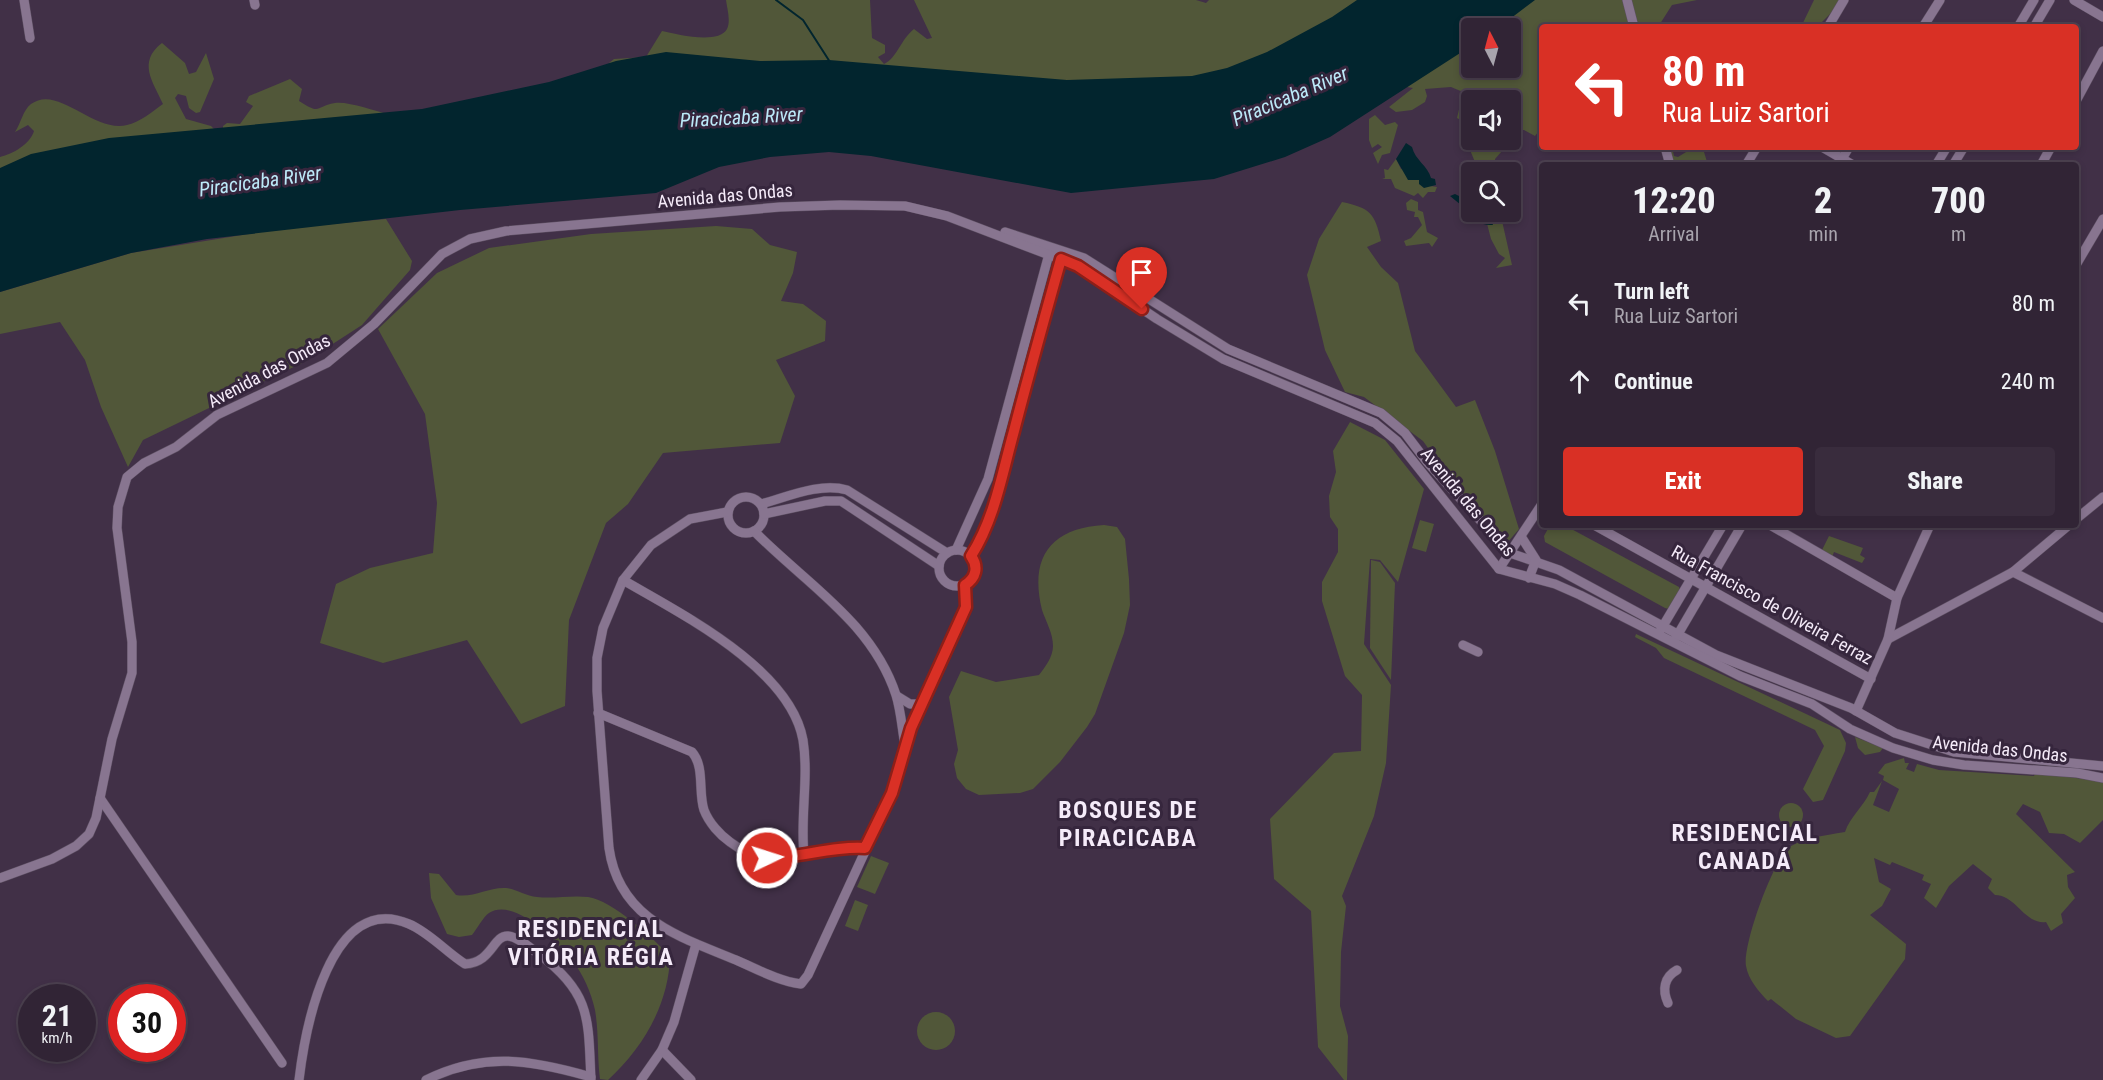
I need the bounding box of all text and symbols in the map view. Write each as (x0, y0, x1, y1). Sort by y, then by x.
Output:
north arrow (1461, 18, 1521, 78)
map controls (1461, 18, 1521, 222)
text: 80 m (1662, 47, 1745, 96)
icon: left (1563, 48, 1641, 126)
water label: Piracicaba River (1229, 60, 1352, 131)
button: sound (1461, 90, 1521, 150)
text: Rua Luiz Sartori (1662, 97, 1830, 129)
water label: Piracicaba River (679, 102, 804, 132)
water label: Piracicaba River (197, 160, 324, 201)
button: search (1461, 162, 1521, 222)
street label: Avenida das Ondas (656, 179, 793, 212)
text: 12:20 (1632, 180, 1715, 222)
text: 2 (1814, 180, 1832, 222)
text: 700 (1931, 180, 1986, 222)
text: Arrival (1648, 222, 1699, 246)
text: min (1809, 222, 1838, 246)
text: m (1951, 222, 1966, 246)
pin (1116, 247, 1167, 309)
icon: arrive (1125, 256, 1158, 289)
text: Turn left (1614, 279, 1689, 304)
icon: left (1563, 287, 1596, 320)
text: 80 m (2012, 291, 2055, 316)
text: Rua Luiz Sartori (1614, 304, 1738, 328)
street label: Avenida das Ondas (204, 329, 334, 412)
icon: ahead (1563, 365, 1596, 398)
text: Continue (1614, 369, 1693, 394)
text: 240 m (2001, 369, 2055, 394)
street label: Avenida das Ondas (1417, 443, 1520, 560)
button: Exit (1563, 447, 1803, 516)
button: Share (1815, 447, 2055, 516)
street label: Rua Francisco de Oliveira Ferraz (1668, 540, 1877, 669)
street label: Avenida das Ondas (1931, 731, 2069, 766)
district label: BOSQUES DE PIRACICABA (1058, 796, 1198, 852)
district label: RESIDENCIAL CANADÁ (1671, 819, 1819, 875)
position arrow (735, 826, 799, 890)
district label: RESIDENCIAL VITÓRIA RÉGIA (508, 915, 674, 971)
speed limit sign: 30 (108, 984, 186, 1062)
text: 21 (42, 998, 72, 1033)
text: km/h (42, 1029, 72, 1047)

